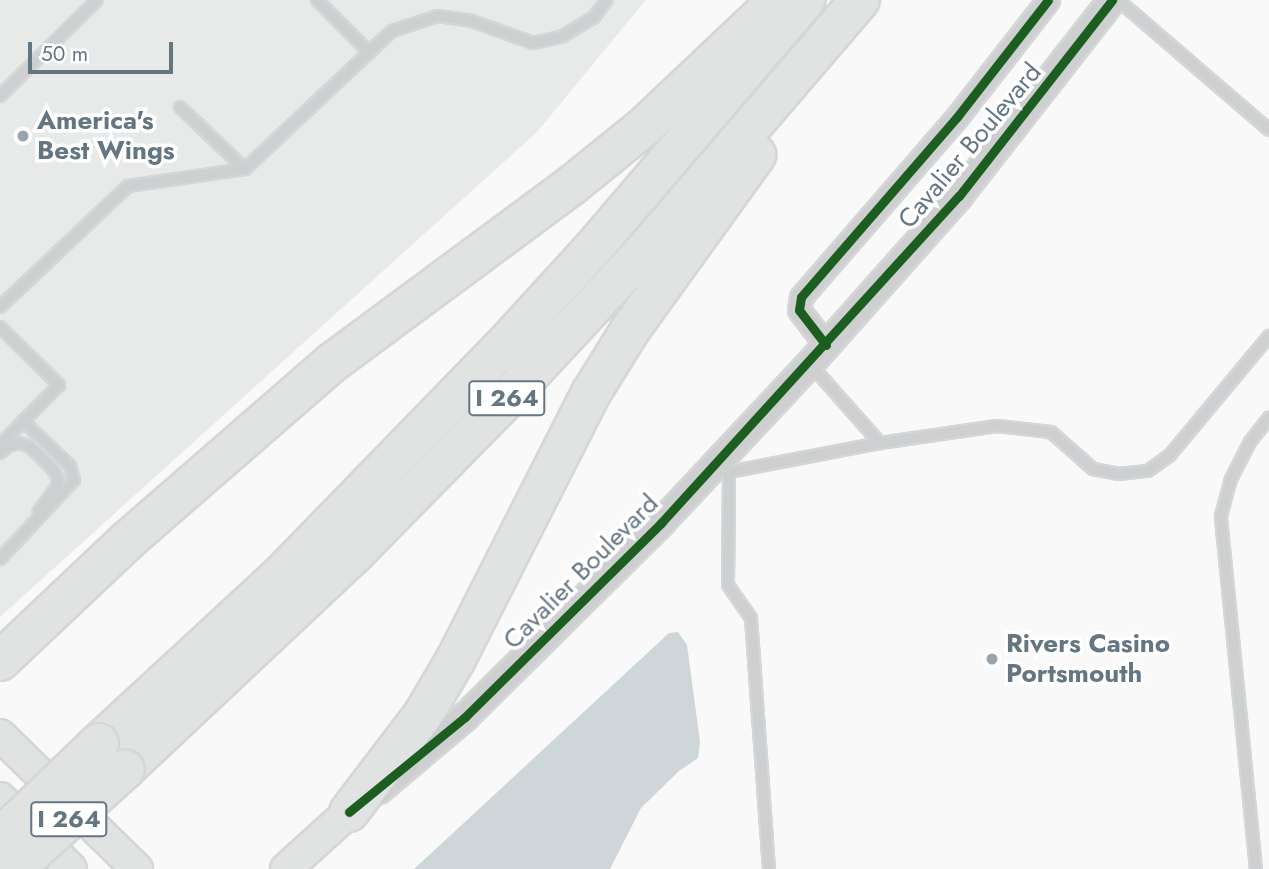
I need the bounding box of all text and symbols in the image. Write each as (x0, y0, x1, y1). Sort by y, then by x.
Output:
scale bar (32, 28, 177, 72)
text: 50 m (41, 39, 88, 69)
street label: Cavalier Boulevard (892, 57, 1048, 235)
place label: America's Best Wings (37, 105, 175, 166)
marker: America's Best Wings (15, 128, 31, 144)
road number: I 264 (467, 377, 547, 418)
street label: Cavalier Boulevard (497, 488, 665, 656)
place label: Rivers Casino Portsmouth (1006, 628, 1170, 690)
marker: Rivers Casino Portsmouth (984, 651, 1000, 667)
road number: I 264 (29, 798, 109, 840)

